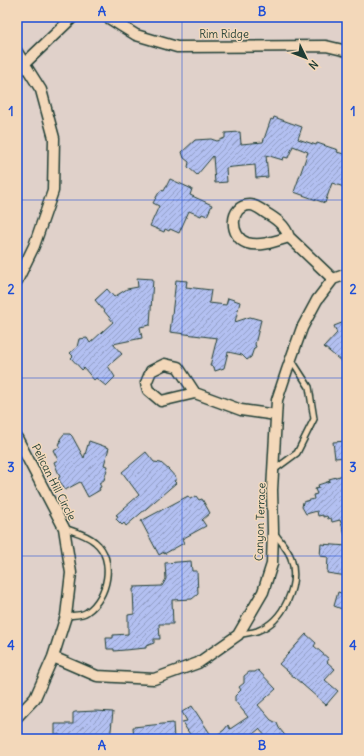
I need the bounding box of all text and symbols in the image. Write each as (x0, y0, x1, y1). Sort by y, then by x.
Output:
text: A (98, 3, 107, 20)
text: B (258, 3, 267, 20)
street label: Rim Ridge (199, 27, 249, 41)
north arrow (286, 38, 326, 78)
text: N (306, 57, 321, 72)
text: 1 (8, 103, 14, 120)
text: 1 (350, 103, 356, 120)
text: 2 (7, 281, 15, 298)
text: 2 (349, 281, 357, 298)
street label: Pelican Hill Circle (29, 441, 79, 523)
text: 3 (7, 459, 15, 476)
text: 3 (349, 459, 357, 476)
street label: Canyon Terrace (252, 482, 268, 561)
text: 4 (7, 637, 15, 654)
text: 4 (349, 637, 357, 654)
text: A (98, 737, 107, 754)
text: B (258, 737, 267, 754)

